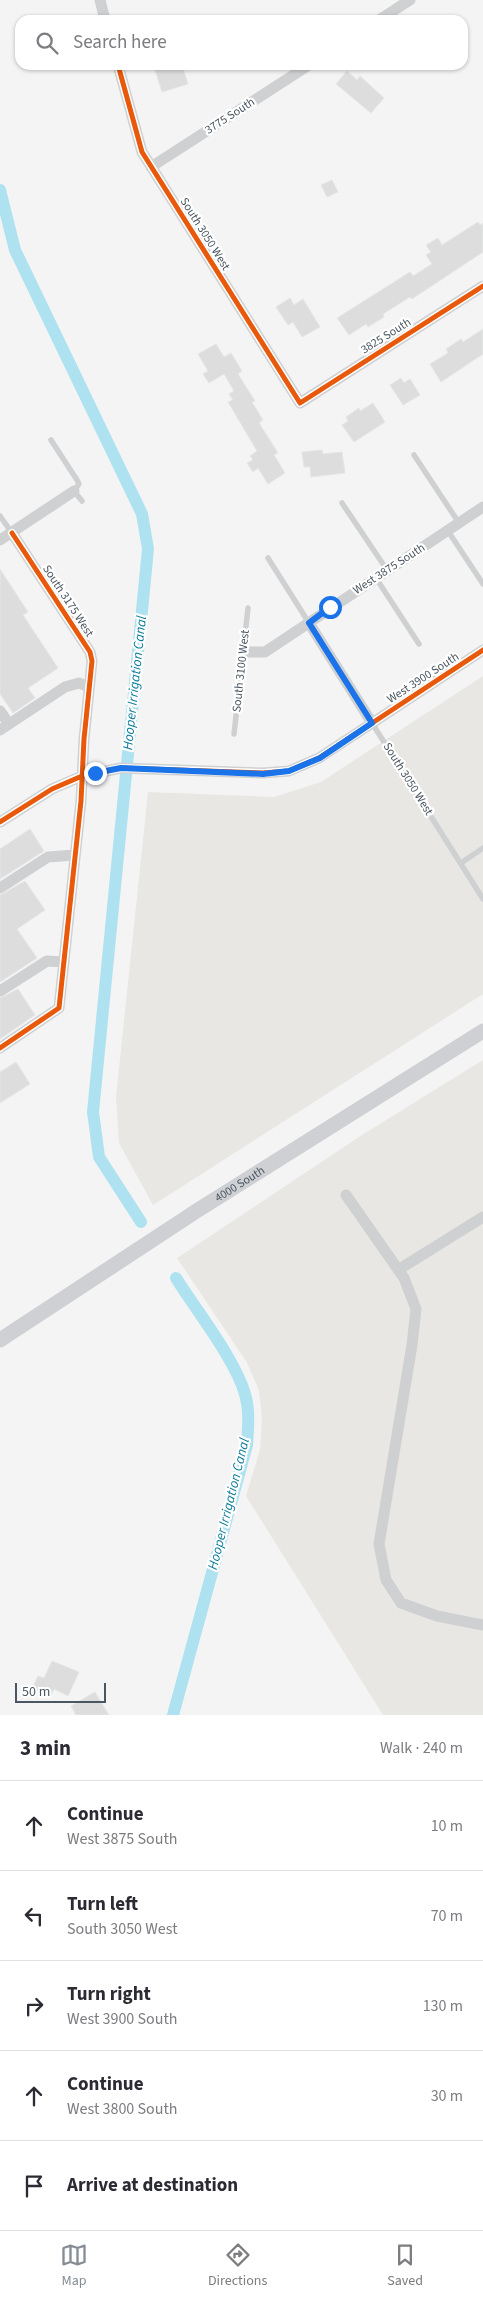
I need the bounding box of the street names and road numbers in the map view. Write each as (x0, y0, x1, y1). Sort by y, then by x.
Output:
street label: 3775 South (202, 94, 258, 138)
street label: South 3050 West (176, 194, 234, 274)
street label: 3825 South (358, 314, 414, 358)
street label: West 3875 South (350, 539, 428, 599)
street label: South 3175 West (38, 562, 98, 640)
street label: South 3100 West (228, 629, 254, 713)
street label: West 3900 South (384, 648, 462, 708)
street label: South 3050 West (379, 739, 437, 819)
street label: 4000 South (211, 1162, 268, 1206)

